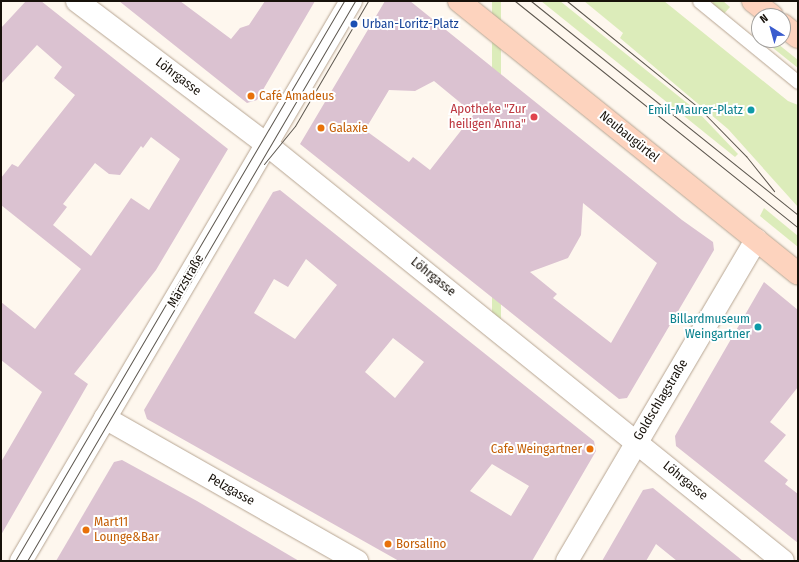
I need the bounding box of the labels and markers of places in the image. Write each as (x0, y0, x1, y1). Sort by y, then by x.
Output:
place label: Urban-Loritz-Platz (362, 16, 459, 32)
marker: Urban-Loritz-Platz (349, 19, 359, 29)
place label: Café Amadeus (259, 88, 334, 104)
marker: Café Amadeus (246, 91, 256, 101)
place label: Apotheke "Zur heiligen Anna" (449, 102, 526, 133)
place label: Emil-Maurer-Platz (648, 102, 743, 118)
marker: Emil-Maurer-Platz (746, 105, 756, 115)
marker: Apotheke "Zur heiligen Anna" (529, 112, 539, 122)
place label: Galaxie (329, 120, 368, 136)
marker: Galaxie (316, 123, 326, 133)
place label: Billardmuseum Weingartner (670, 312, 750, 343)
marker: Billardmuseum Weingartner (753, 322, 763, 332)
place label: Cafe Weingartner (491, 441, 582, 457)
marker: Cafe Weingartner (585, 444, 595, 454)
place label: Mart11 Lounge&Bar (94, 515, 159, 546)
marker: Mart11 Lounge&Bar (81, 525, 91, 535)
place label: Borsalino (396, 536, 446, 552)
marker: Borsalino (383, 539, 393, 549)

